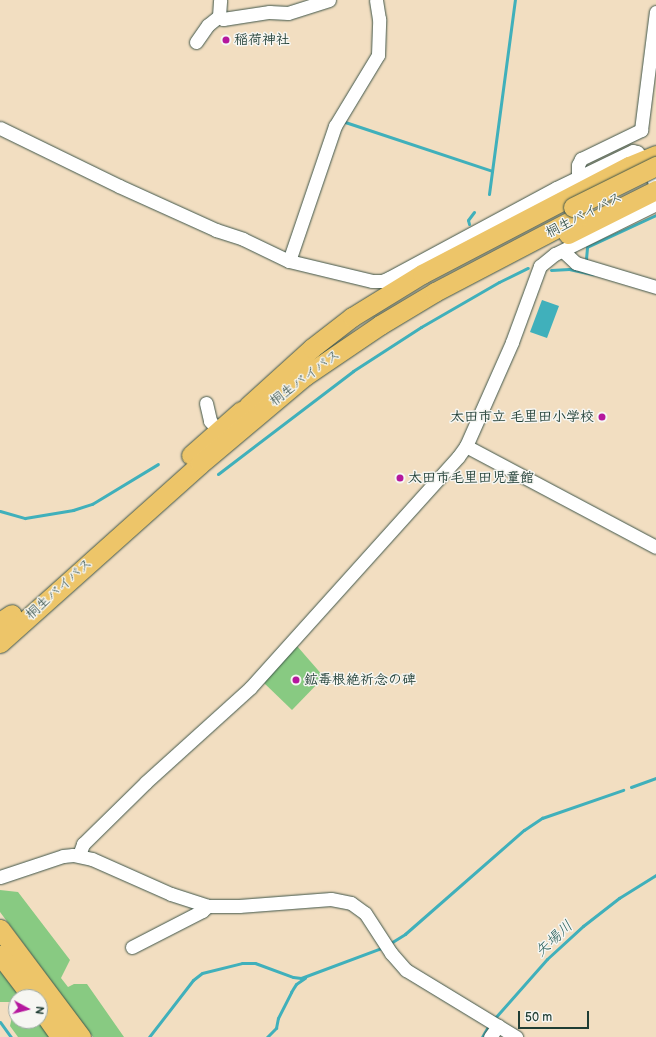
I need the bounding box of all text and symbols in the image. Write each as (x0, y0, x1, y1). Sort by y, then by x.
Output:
place label: 稲荷神社 (234, 32, 290, 48)
marker: 稲荷神社 (221, 35, 231, 45)
street label: 桐生バイパス (543, 188, 625, 242)
street label: 桐生バイパス (266, 346, 344, 410)
place label: 太田市立 毛里田小学校 (450, 409, 594, 425)
marker: 太田市立 毛里田小学校 (597, 412, 607, 422)
place label: 太田市毛里田児童館 (408, 470, 534, 486)
marker: 太田市毛里田児童館 (395, 473, 405, 483)
street label: 桐生バイパス (22, 555, 96, 623)
place label: 鉱毒根絶祈念の碑 (304, 672, 416, 688)
marker: 鉱毒根絶祈念の碑 (291, 675, 301, 685)
water label: 矢場川 (531, 917, 577, 961)
north arrow (8, 989, 48, 1029)
scale bar (520, 1003, 591, 1029)
text: N (32, 1005, 46, 1015)
text: 50 m (525, 1010, 552, 1025)

